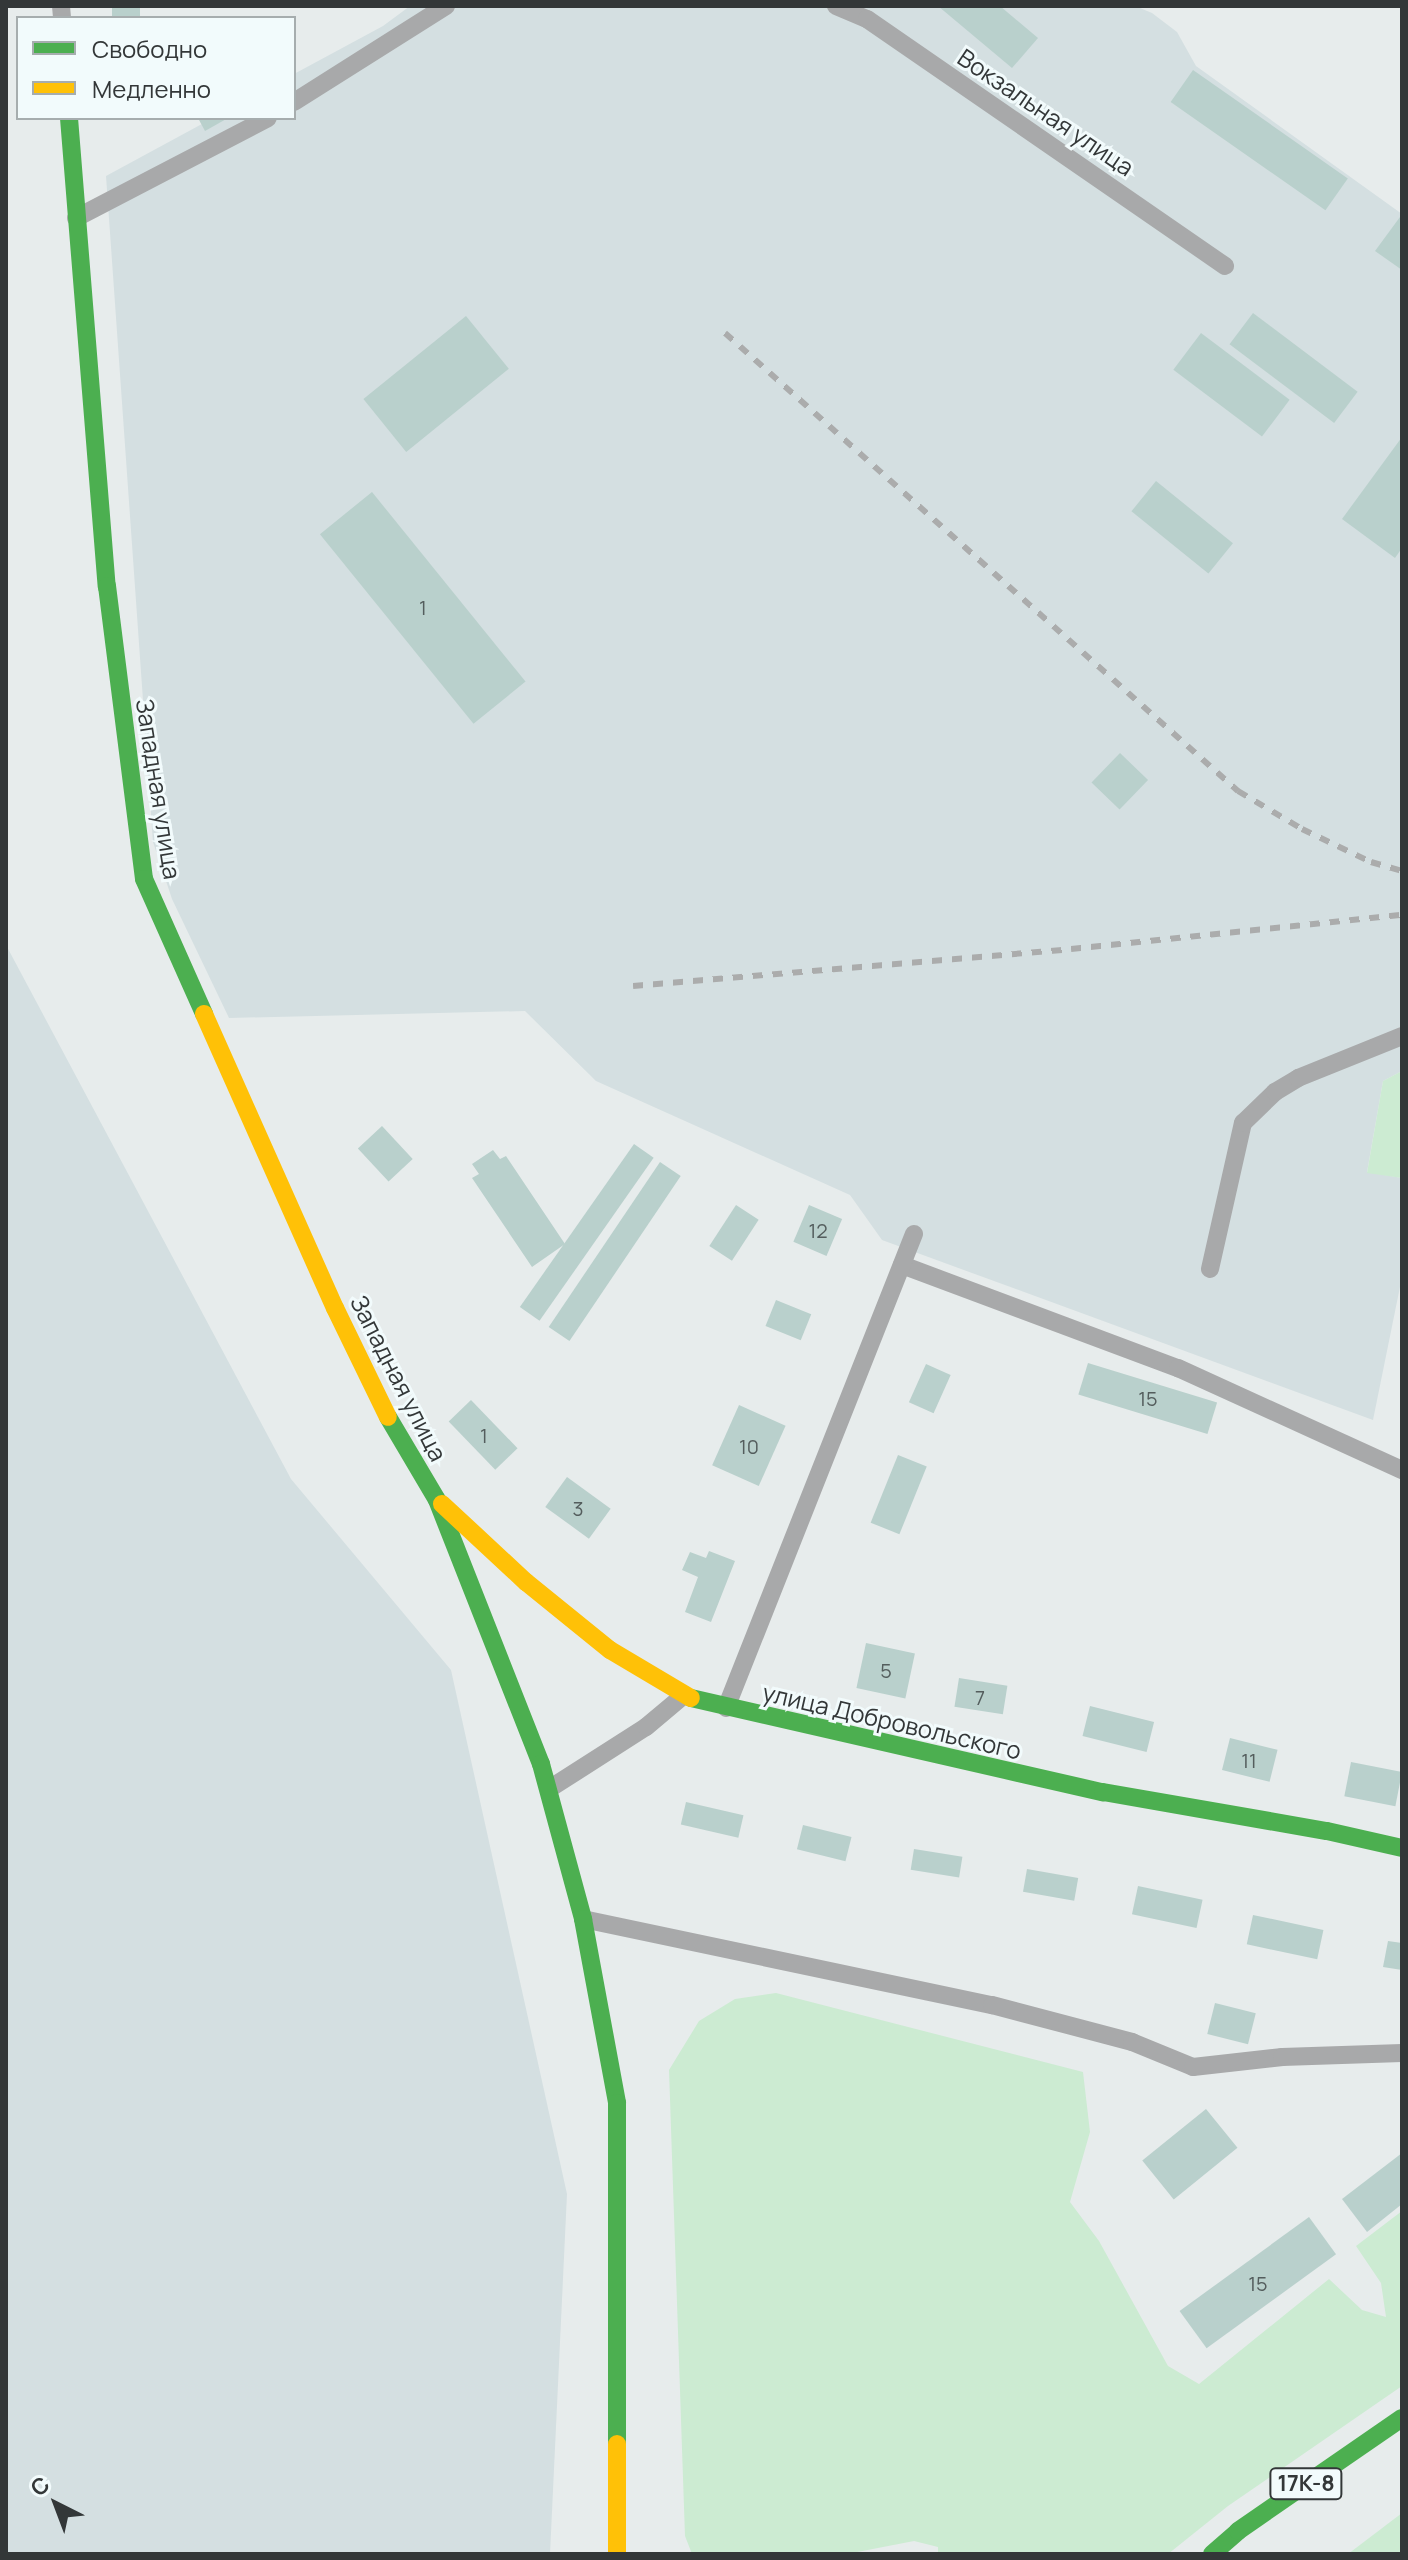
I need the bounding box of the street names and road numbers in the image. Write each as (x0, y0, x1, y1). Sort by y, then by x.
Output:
street label: Вокзальная улица (953, 42, 1139, 182)
street label: Западная улица (131, 697, 187, 881)
street label: Западная улица (345, 1290, 453, 1466)
street label: улица Добровольского (760, 1677, 1024, 1765)
road number: 17К-8 (1268, 2466, 1344, 2502)

